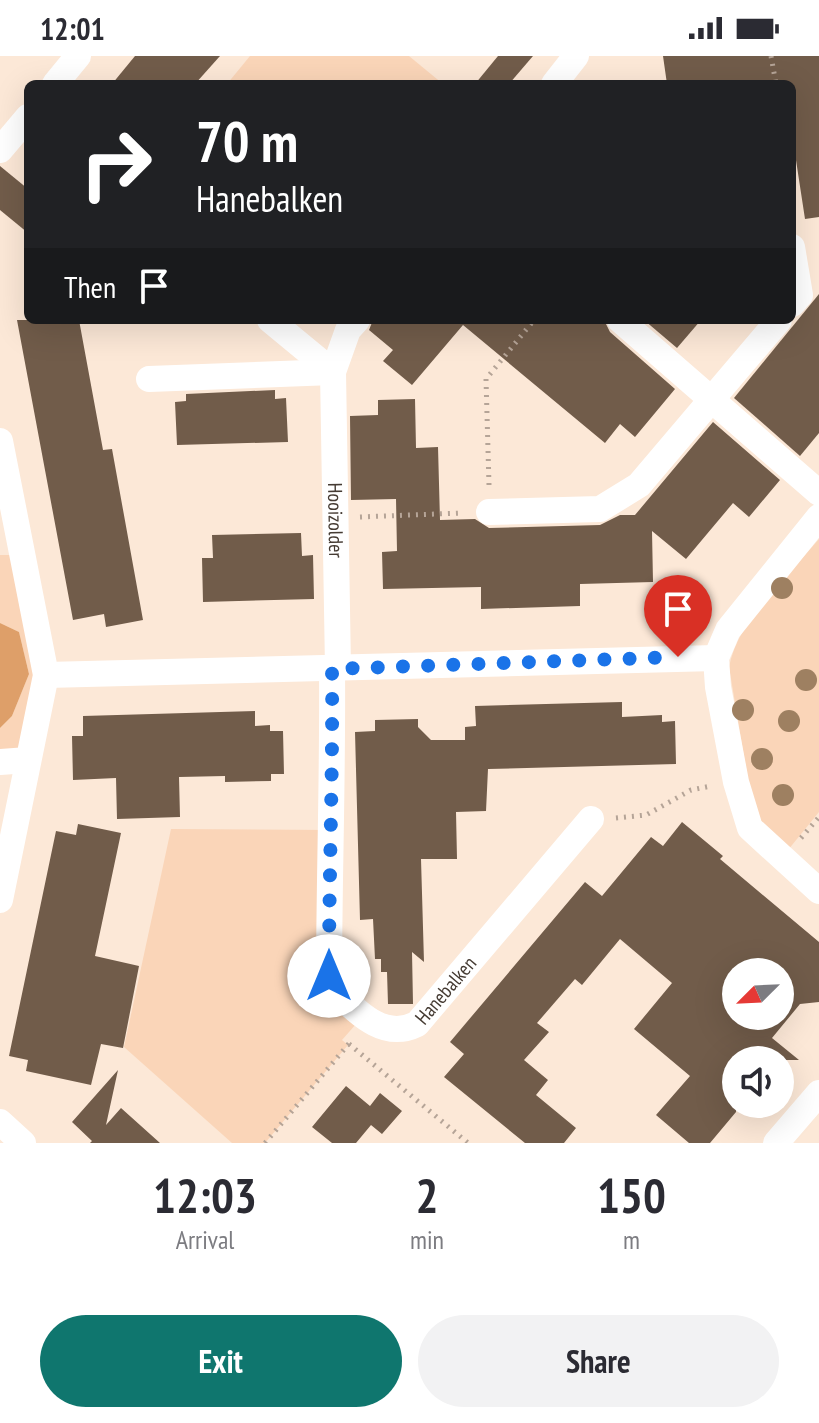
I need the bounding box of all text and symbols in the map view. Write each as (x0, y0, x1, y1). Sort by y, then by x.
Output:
text: 12:01 (40, 9, 105, 48)
text: 70 m (196, 105, 298, 177)
icon: right (64, 112, 168, 216)
text: Hanebalken (196, 175, 343, 222)
icon: arrive (132, 264, 176, 308)
text: Then (64, 267, 116, 306)
street label: Hooizolder (322, 483, 349, 559)
pin (644, 575, 712, 657)
icon: arrive (656, 587, 700, 631)
position arrow (287, 934, 371, 1018)
street label: Hanebalken (409, 951, 482, 1030)
north arrow (722, 958, 794, 1030)
map controls (722, 958, 794, 1118)
button: sound (722, 1046, 794, 1118)
text: 12:03 (153, 1164, 257, 1226)
text: 2 (416, 1164, 438, 1226)
text: 150 (597, 1164, 666, 1226)
text: Arrival (176, 1223, 234, 1256)
text: min (410, 1223, 444, 1256)
text: m (623, 1223, 640, 1256)
button: Exit (40, 1315, 402, 1407)
button: Share (418, 1315, 779, 1407)

